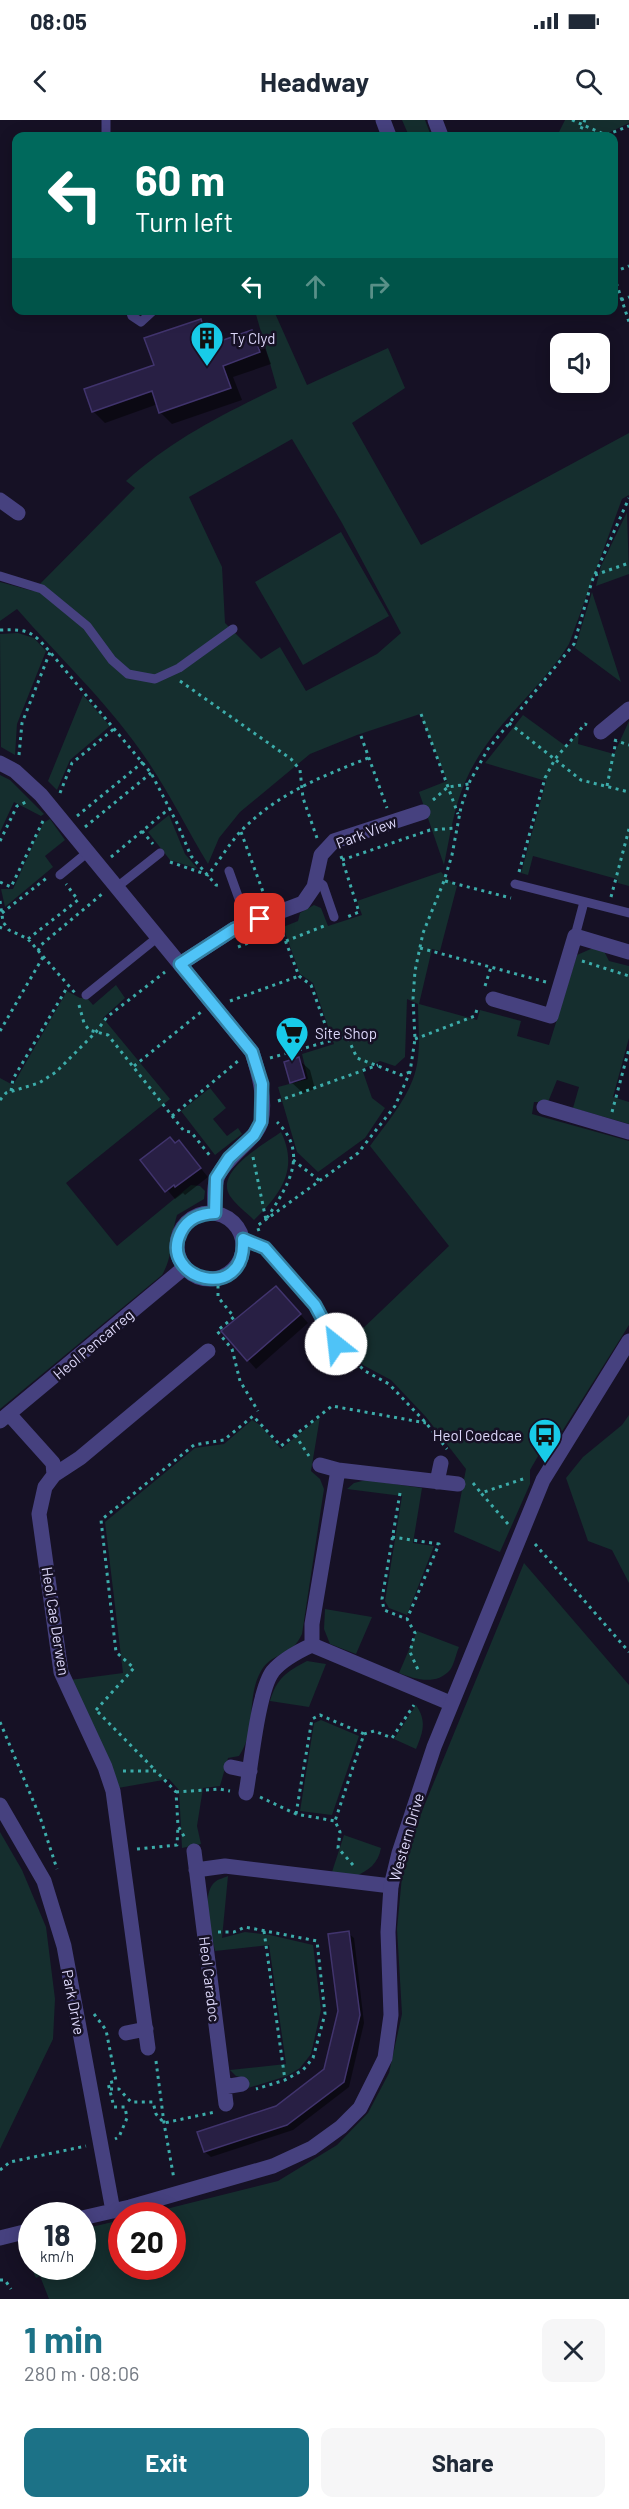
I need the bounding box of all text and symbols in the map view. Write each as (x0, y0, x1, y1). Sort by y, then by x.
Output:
text: 08:05 (30, 8, 87, 34)
icon: back (24, 65, 57, 98)
text: Headway (260, 65, 369, 97)
icon: search (572, 65, 605, 98)
text: 60 m (135, 154, 225, 204)
icon: left (36, 156, 114, 234)
text: Turn left (135, 205, 233, 237)
icon: left (236, 270, 269, 303)
icon: ahead (299, 270, 332, 303)
icon: right (362, 270, 395, 303)
building icon: Ty Clyd (189, 320, 225, 367)
place label: Ty Clyd (230, 329, 275, 347)
map controls (550, 333, 610, 393)
button: sound (550, 333, 610, 393)
street label: Park View (333, 812, 399, 852)
pin (234, 893, 285, 944)
icon: arrive (243, 902, 276, 935)
supermarket icon: Site Shop (274, 1015, 310, 1062)
place label: Site Shop (315, 1024, 377, 1042)
street label: Heol Pencarreg (49, 1305, 137, 1383)
position arrow (304, 1312, 368, 1376)
bus stop icon: Heol Coedcae (527, 1417, 563, 1464)
place label: Heol Coedcae (433, 1426, 522, 1444)
street label: Heol Cae Derwen (39, 1565, 73, 1677)
street label: Western Drive (385, 1791, 427, 1883)
street label: Heol Caradoc (196, 1935, 224, 2023)
street label: Park Drive (59, 1968, 89, 2036)
speed limit sign: 20 (108, 2202, 186, 2280)
text: 18 (44, 2216, 70, 2252)
text: km/h (40, 2247, 74, 2265)
text: 1 min (24, 2317, 103, 2360)
button: close (542, 2319, 605, 2382)
text: 280 m · 08:06 (24, 2361, 139, 2385)
button: Exit (24, 2428, 309, 2497)
button: Share (321, 2428, 605, 2497)

